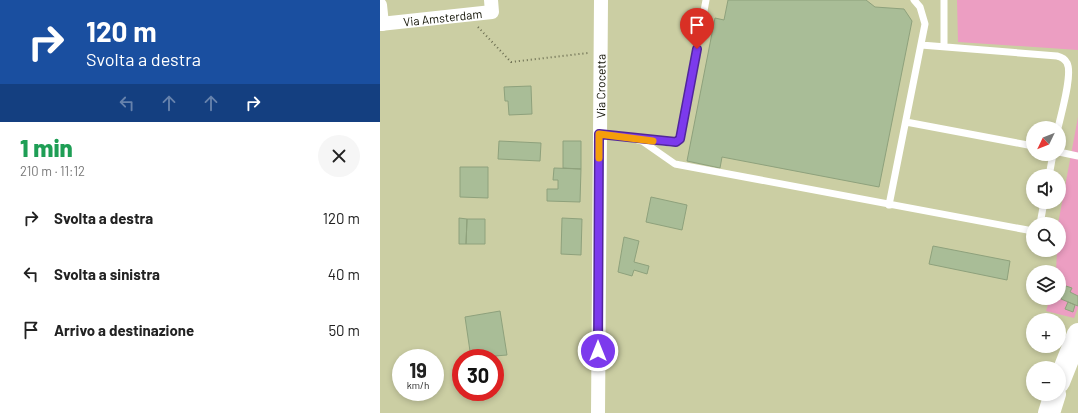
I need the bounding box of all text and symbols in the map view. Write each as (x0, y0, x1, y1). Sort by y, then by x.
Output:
street label: Via Amsterdam (402, 6, 483, 28)
pin (680, 8, 714, 49)
text: 120 m (86, 14, 157, 48)
icon: arrive (686, 14, 708, 36)
icon: right (20, 16, 72, 68)
text: Svolta a destra (86, 48, 201, 70)
street label: Via Crocetta (593, 54, 608, 118)
icon: left (116, 92, 138, 114)
icon: ahead (158, 92, 180, 114)
icon: ahead (200, 92, 222, 114)
icon: right (242, 92, 264, 114)
north arrow (1026, 121, 1066, 161)
map controls (1026, 121, 1066, 401)
text: 1 min (20, 133, 73, 162)
button: close (318, 135, 360, 177)
text: 210 m · 11:12 (20, 163, 85, 179)
button: sound (1026, 169, 1066, 209)
icon: right (20, 207, 42, 229)
text: Svolta a destra (54, 209, 153, 227)
text: 120 m (323, 209, 360, 227)
button: search (1026, 217, 1066, 257)
icon: left (20, 263, 42, 285)
text: Svolta a sinistra (54, 265, 160, 283)
text: 40 m (328, 265, 360, 283)
button: layers (1026, 265, 1066, 305)
button: + (1026, 313, 1066, 353)
icon: arrive (20, 319, 42, 341)
text: Arrivo a destinazione (54, 321, 194, 339)
text: 50 m (328, 321, 360, 339)
position arrow (577, 330, 619, 372)
speed limit sign: 30 (452, 349, 504, 401)
text: 19 (409, 358, 427, 382)
button: − (1026, 361, 1066, 401)
text: km/h (407, 379, 429, 391)

